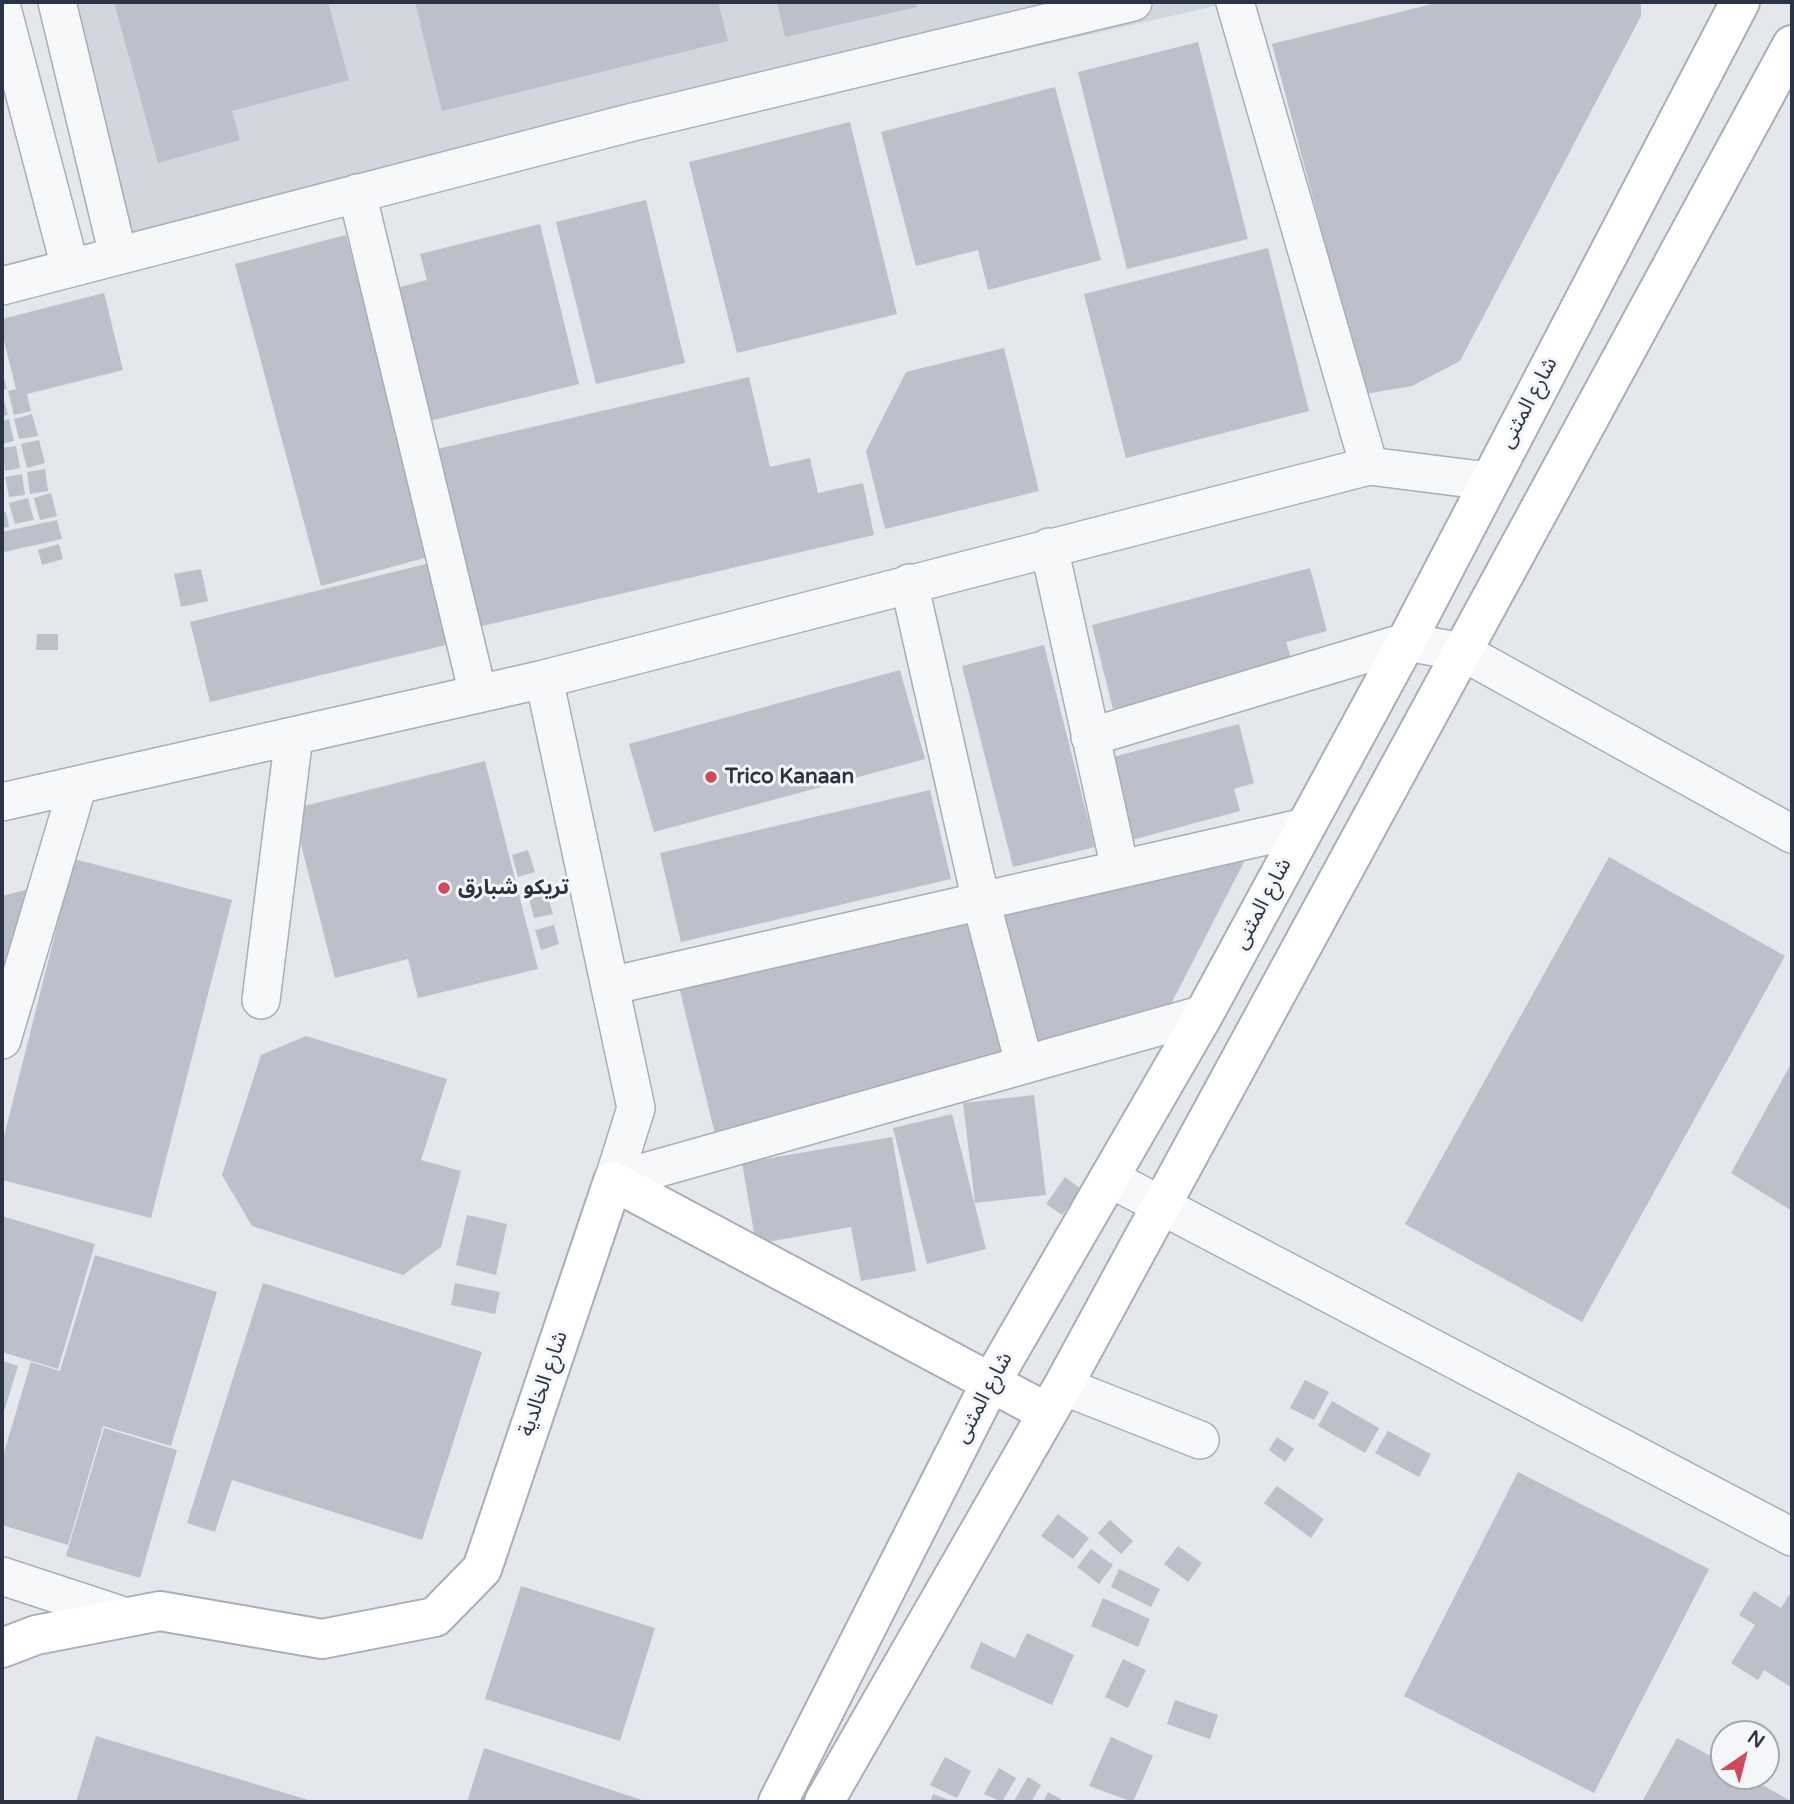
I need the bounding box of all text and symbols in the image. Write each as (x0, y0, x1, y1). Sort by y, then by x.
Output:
street label: شارع المثنى (1495, 353, 1563, 453)
place label: Trico Kanaan (725, 764, 854, 790)
marker: Trico Kanaan (703, 769, 719, 785)
street label: شارع المثنى (1229, 854, 1297, 954)
place label: تريكو شبارق (458, 875, 569, 901)
marker: تريكو شبارق (436, 880, 452, 896)
street label: شارع الخالدية (514, 1328, 574, 1440)
street label: شارع المثنى (950, 1348, 1018, 1448)
north arrow (1710, 1720, 1780, 1790)
text: N (1743, 1726, 1768, 1753)

